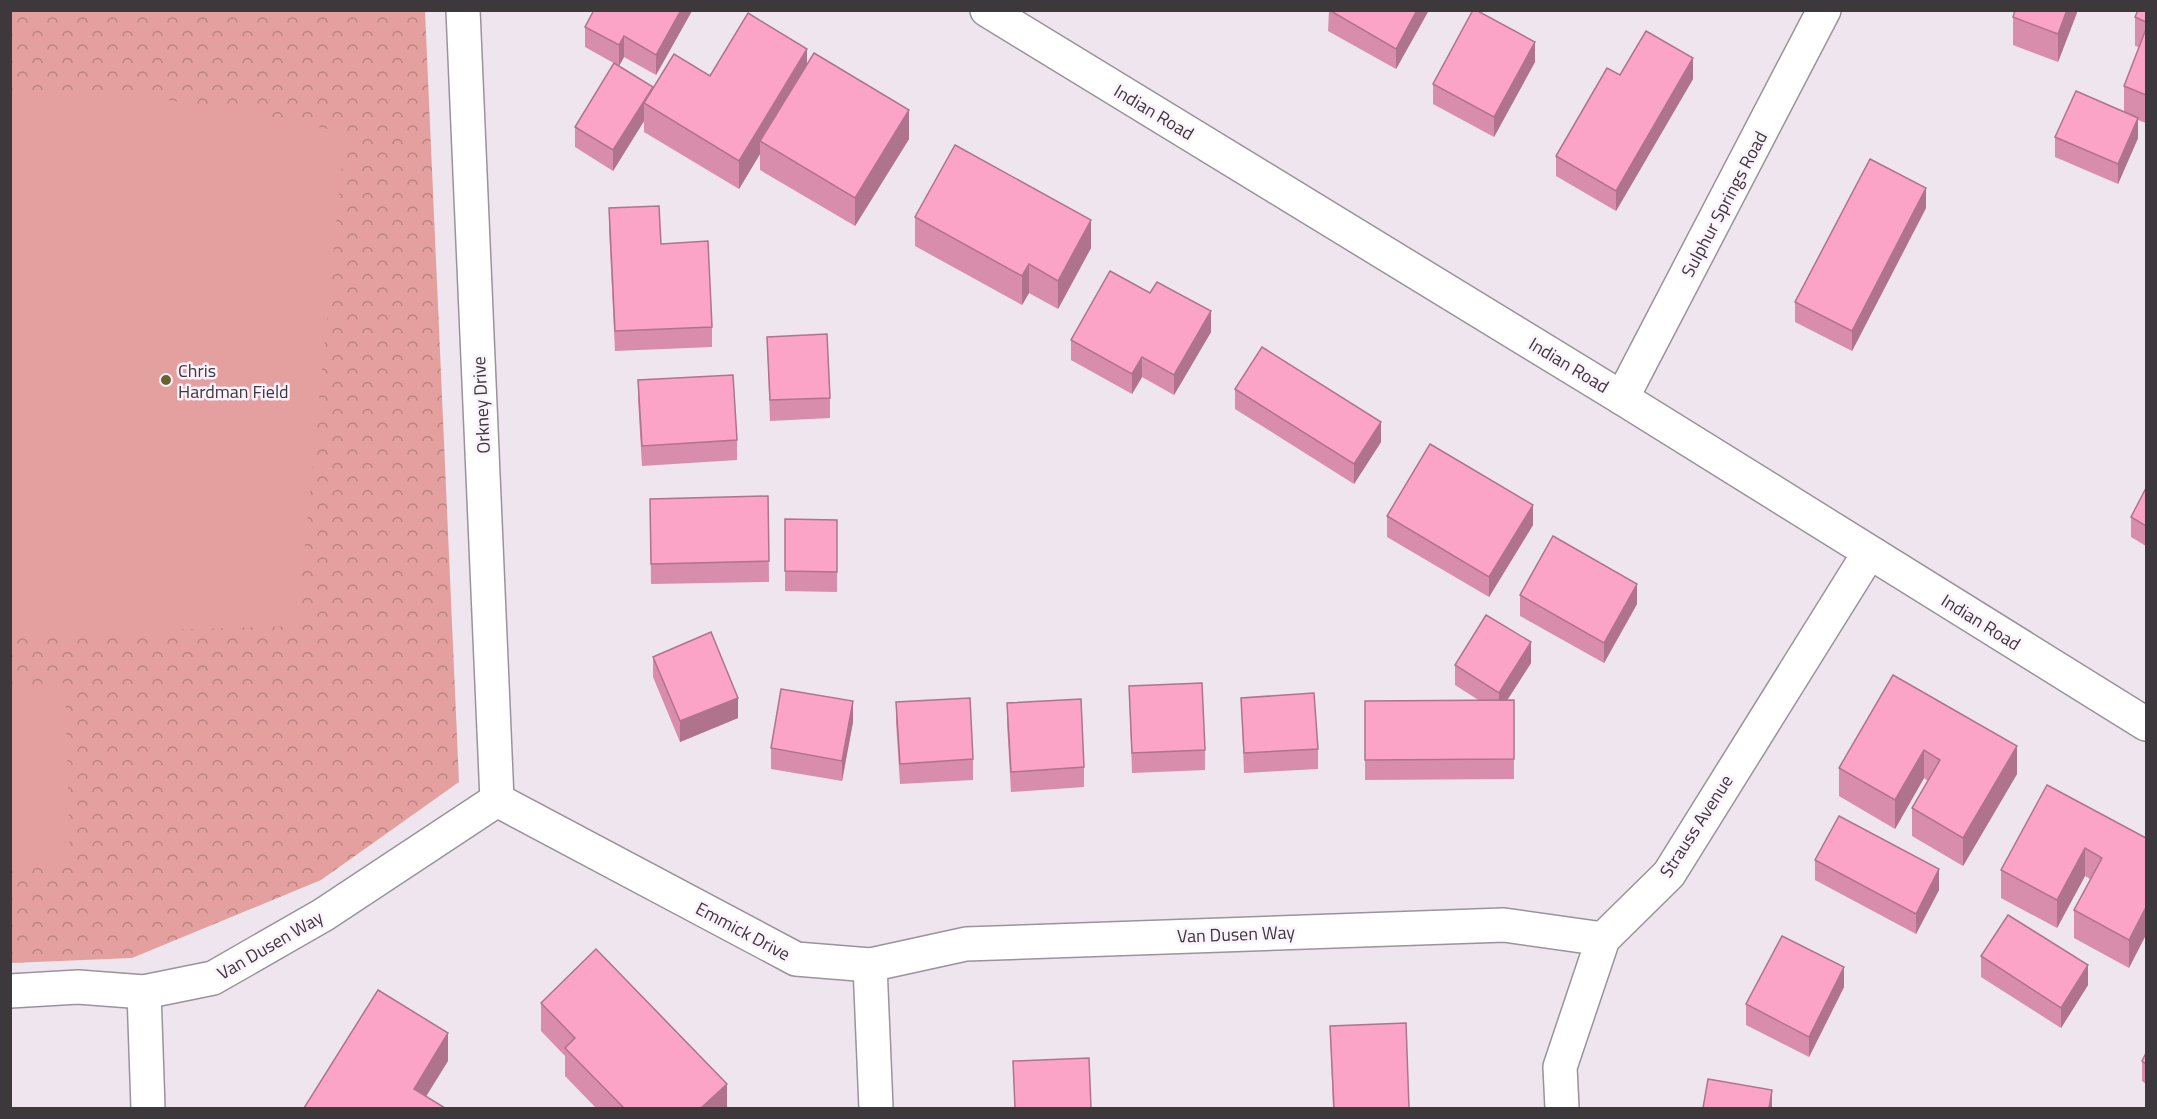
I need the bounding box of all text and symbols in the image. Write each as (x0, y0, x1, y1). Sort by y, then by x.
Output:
street label: Indian Road (1109, 77, 1199, 147)
street label: Sulphur Springs Road (1674, 126, 1774, 282)
street label: Indian Road (1524, 330, 1614, 400)
street label: Orkney Drive (465, 356, 497, 454)
place label: Chris Hardman Field (178, 357, 289, 405)
marker: Chris Hardman Field (159, 373, 173, 387)
street label: Indian Road (1936, 587, 2026, 657)
street label: Strauss Avenue (1653, 769, 1739, 883)
street label: Emmick Drive (691, 895, 795, 967)
street label: Van Dusen Way (212, 904, 328, 986)
street label: Van Dusen Way (1176, 918, 1296, 950)

